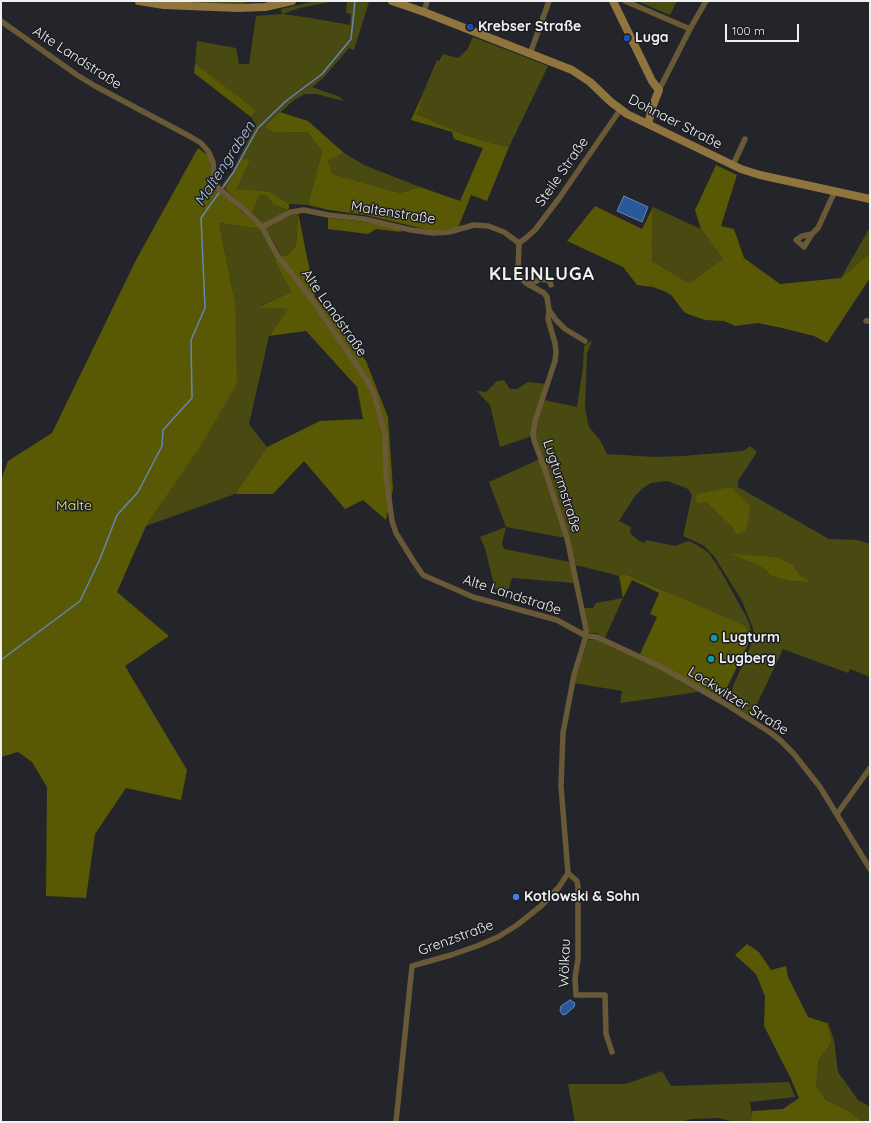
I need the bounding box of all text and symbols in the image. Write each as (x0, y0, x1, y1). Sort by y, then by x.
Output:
scale bar (727, 16, 801, 42)
place label: Krebser Straße (478, 19, 581, 35)
marker: Krebser Straße (465, 22, 475, 32)
street label: Alte Landstraße (29, 23, 125, 93)
text: 100 m (732, 23, 765, 38)
place label: Luga (635, 30, 669, 46)
marker: Luga (622, 33, 632, 43)
street label: Dohnaer Straße (625, 91, 725, 153)
water label: Maltengraben (191, 118, 259, 210)
street label: Steile Straße (532, 134, 592, 210)
street label: Maltenstraße (350, 198, 436, 228)
district label: KLEINLUGA (489, 264, 595, 286)
street label: Alte Landstraße (298, 266, 370, 360)
street label: Lugturmstraße (539, 438, 585, 534)
park label: Malte (56, 498, 92, 514)
street label: Alte Landstraße (461, 571, 563, 619)
place label: Lugturm (722, 630, 780, 646)
marker: Lugturm (709, 633, 719, 643)
place label: Lugberg (719, 651, 776, 667)
marker: Lugberg (706, 654, 716, 664)
street label: Lockwitzer Straße (685, 663, 791, 739)
place label: Kotlowski & Sohn (524, 889, 640, 905)
marker: Kotlowski & Sohn (511, 892, 521, 902)
street label: Grenzstraße (416, 917, 496, 959)
street label: Wölkau (556, 938, 574, 988)

